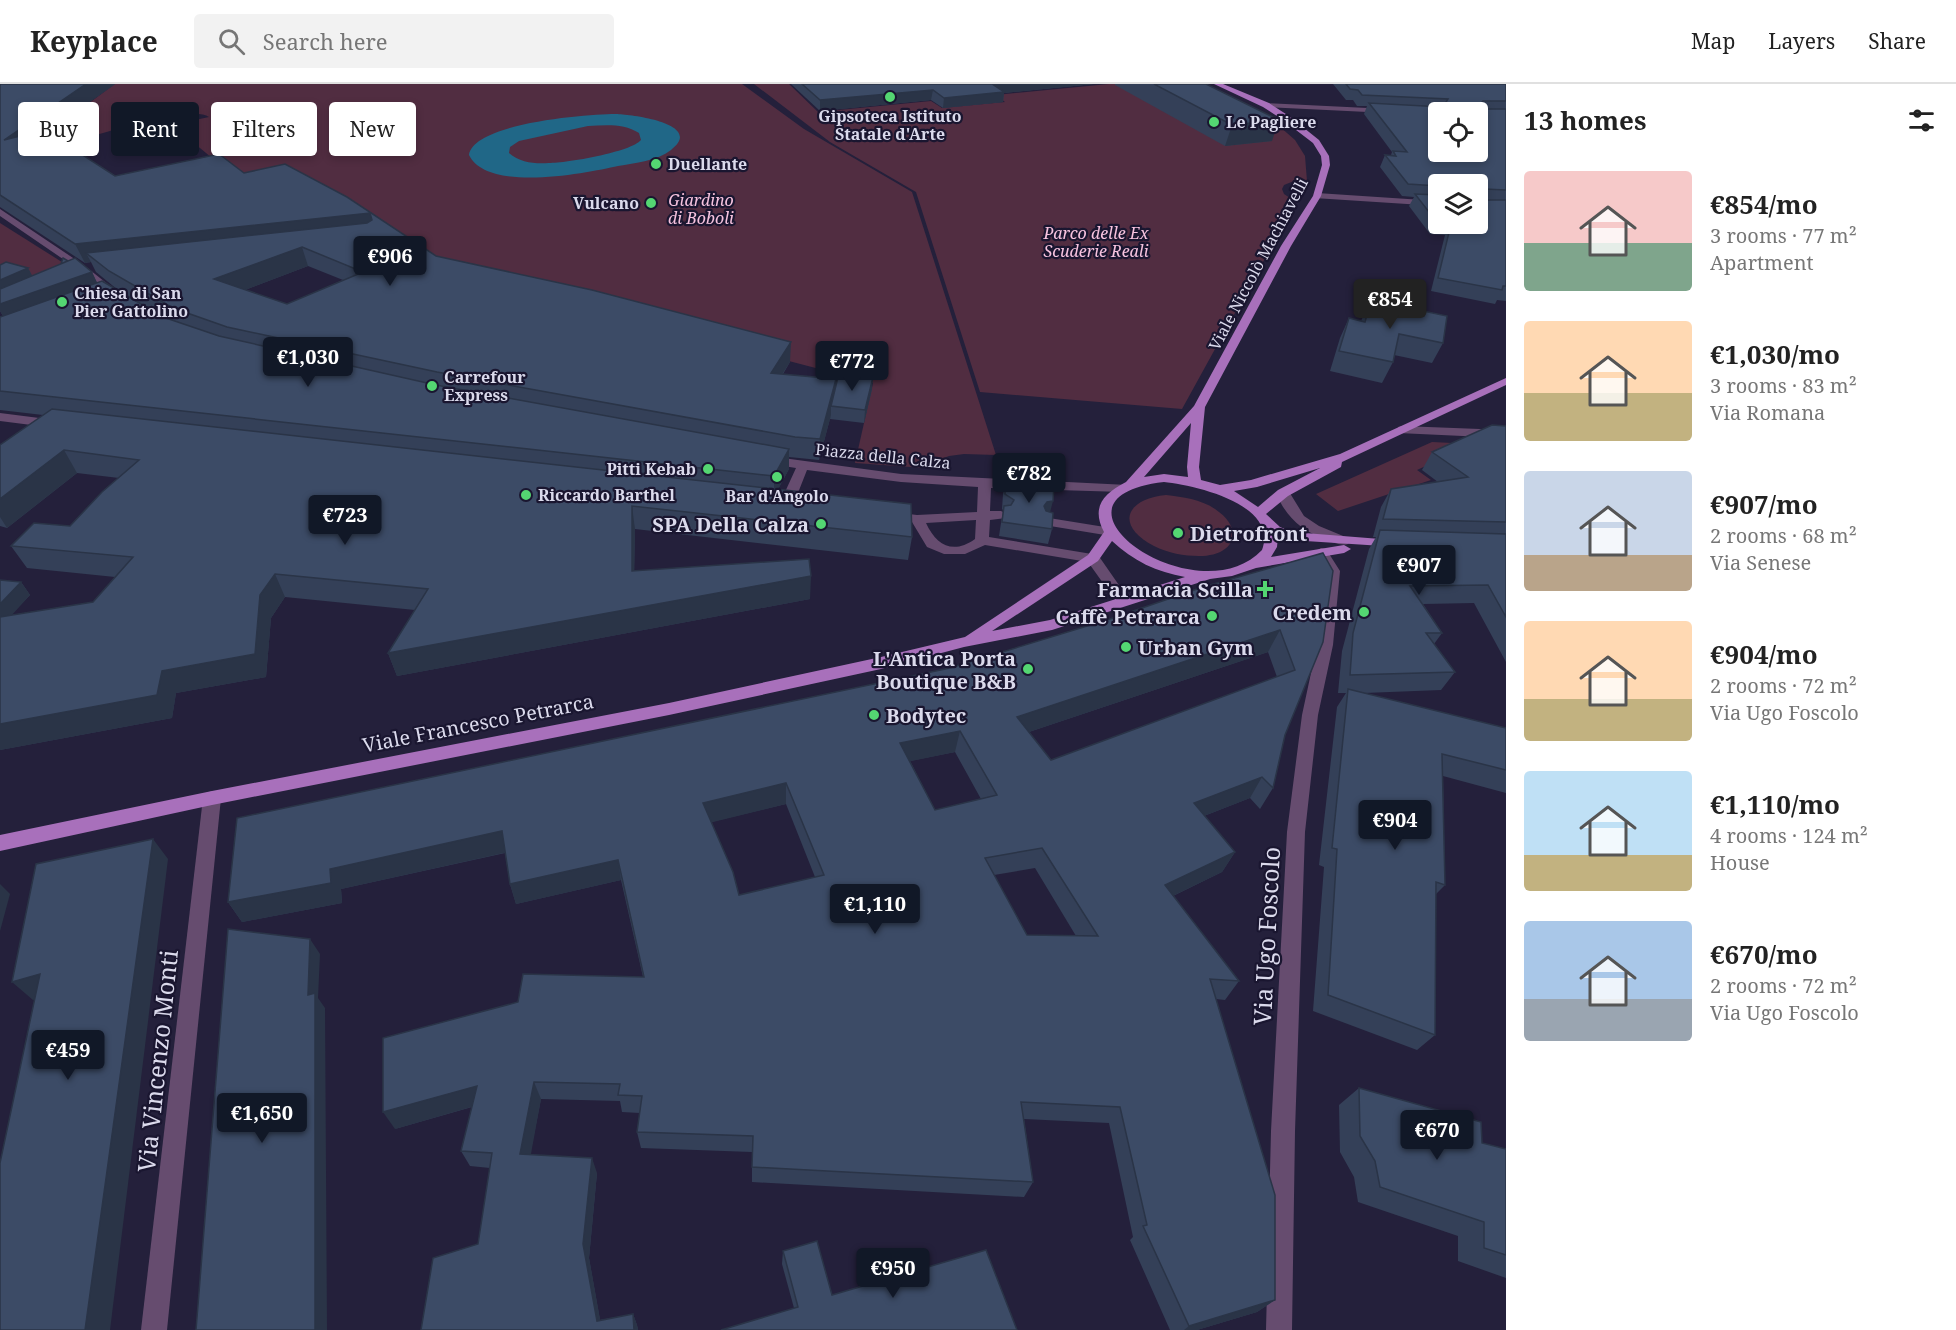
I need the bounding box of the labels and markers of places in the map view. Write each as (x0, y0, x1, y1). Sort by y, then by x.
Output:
marker: Gipsoteca Istituto Statale d'Arte (883, 90, 897, 104)
place label: Gipsoteca Istituto Statale d'Arte (818, 105, 962, 145)
place label: Le Pagliere (1226, 111, 1316, 133)
marker: Le Pagliere (1207, 115, 1221, 129)
place label: Duellante (668, 153, 747, 175)
marker: Duellante (649, 157, 663, 171)
place label: Vulcano (573, 192, 639, 214)
marker: Vulcano (644, 196, 658, 210)
pin: €906 (354, 236, 426, 287)
pin: €854 (1354, 279, 1426, 330)
place label: Chiesa di San Pier Gattolino (74, 282, 188, 322)
marker: Chiesa di San Pier Gattolino (55, 295, 69, 309)
pin: €1,030 (259, 337, 357, 388)
pin: €772 (816, 341, 888, 392)
place label: Carrefour Express (444, 366, 526, 406)
marker: Carrefour Express (425, 379, 439, 393)
pin: €782 (993, 453, 1065, 504)
place label: Pitti Kebab (606, 458, 696, 480)
marker: Pitti Kebab (701, 462, 715, 476)
marker: Bar d'Angolo (770, 470, 784, 484)
place label: Riccardo Barthel (538, 484, 675, 506)
place label: Bar d'Angolo (725, 485, 829, 507)
marker: Riccardo Barthel (519, 488, 533, 502)
pin: €723 (309, 495, 381, 546)
place label: SPA Della Calza (652, 511, 809, 538)
marker: SPA Della Calza (814, 517, 828, 531)
place label: Dietrofront (1190, 520, 1307, 547)
marker: Dietrofront (1171, 526, 1185, 540)
pin: €907 (1383, 545, 1455, 596)
place label: Farmacia Scilla (1097, 576, 1253, 603)
marker: Farmacia Scilla (1258, 582, 1272, 596)
place label: Credem (1273, 599, 1352, 626)
place label: Caffè Petrarca (1055, 603, 1200, 630)
marker: Credem (1357, 605, 1371, 619)
marker: Caffè Petrarca (1205, 609, 1219, 623)
place label: Urban Gym (1138, 634, 1254, 661)
marker: Urban Gym (1119, 640, 1133, 654)
place label: L'Antica Porta Boutique B&B (873, 645, 1016, 695)
marker: L'Antica Porta Boutique B&B (1021, 662, 1035, 676)
place label: Bodytec (886, 702, 966, 729)
marker: Bodytec (867, 708, 881, 722)
pin: €904 (1359, 800, 1431, 851)
pin: €1,110 (826, 884, 924, 935)
pin: €459 (32, 1030, 104, 1081)
pin: €1,650 (213, 1093, 311, 1144)
pin: €670 (1401, 1110, 1473, 1161)
pin: €950 (857, 1248, 929, 1299)

